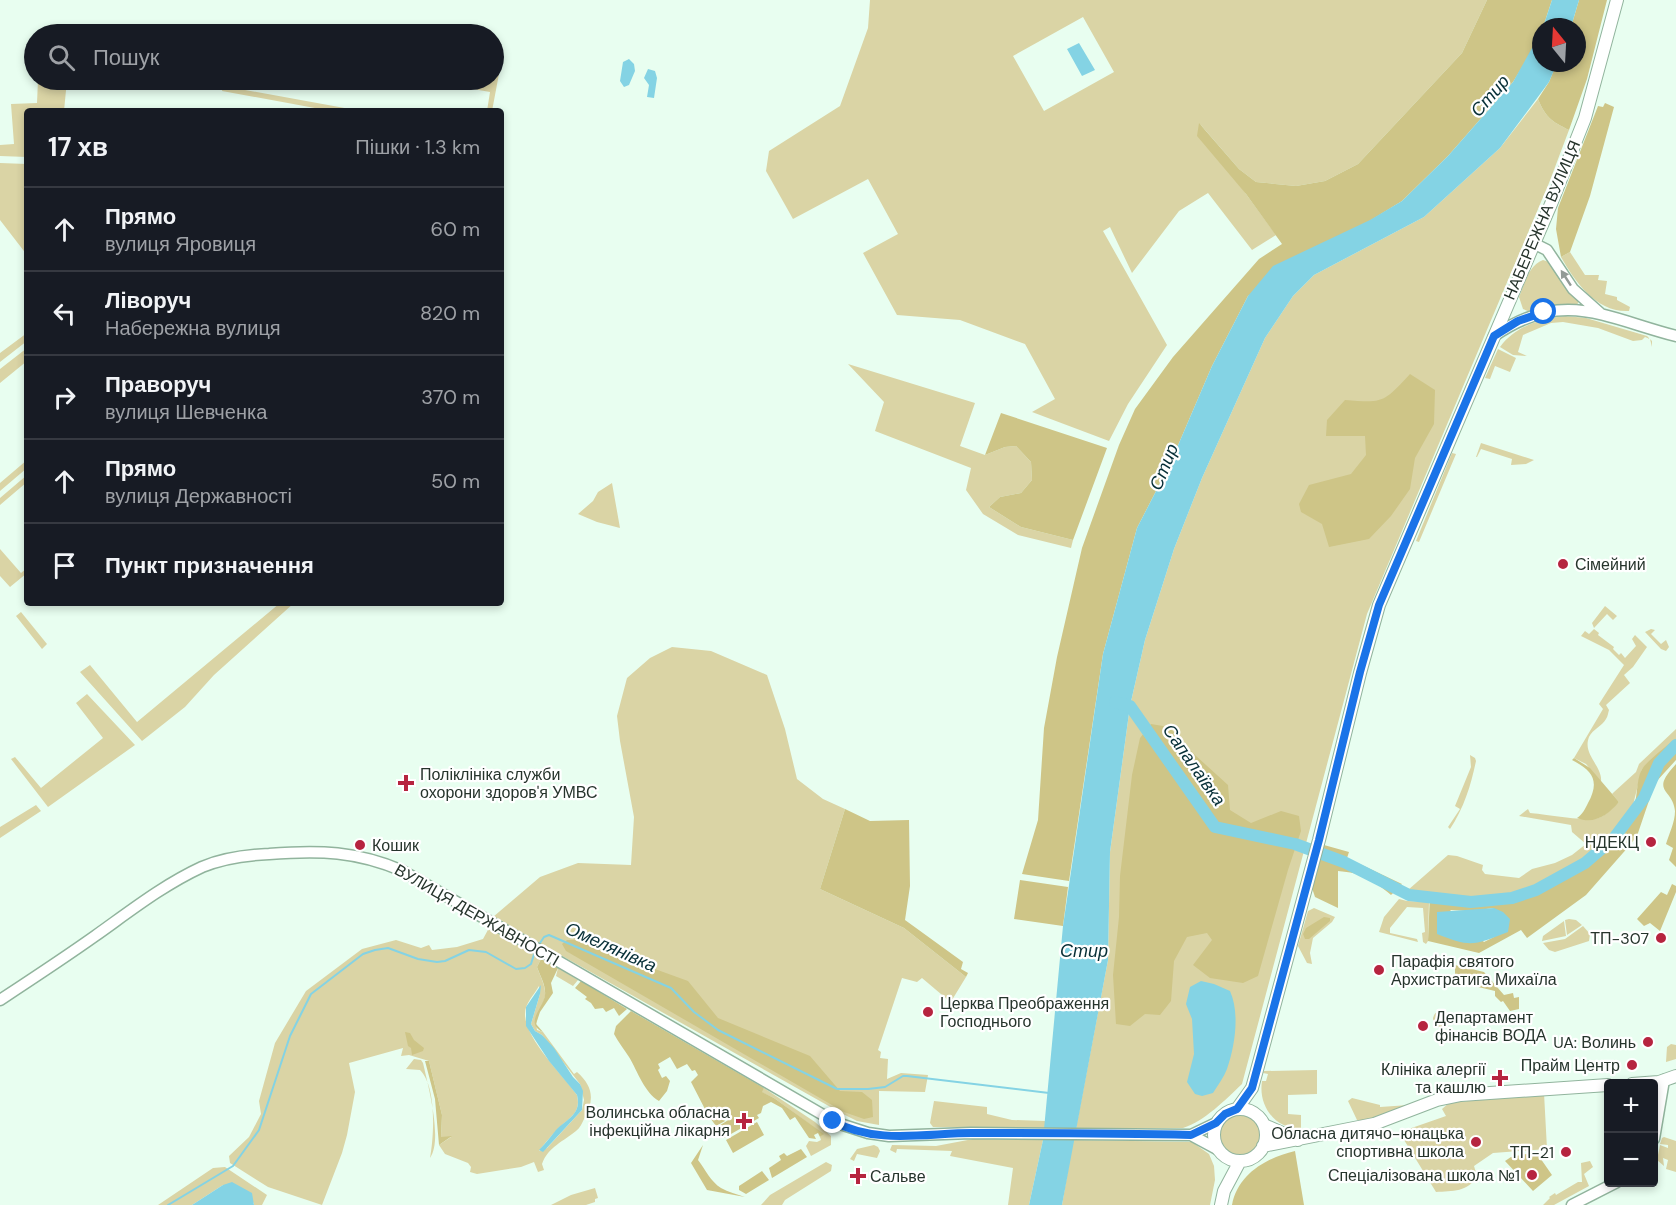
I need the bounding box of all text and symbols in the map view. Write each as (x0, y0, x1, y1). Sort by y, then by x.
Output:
north arrow (1532, 18, 1586, 72)
search box (24, 24, 504, 90)
icon: search (45, 41, 78, 74)
text: Пошук (93, 43, 159, 72)
water label: Стир (1465, 70, 1515, 122)
text: 17 хв (48, 130, 108, 164)
text: Пішки · 1.3 km (355, 134, 480, 160)
street label: НАБЕРЕЖНА ВУЛИЦЯ (1499, 137, 1585, 303)
text: Прямо (105, 202, 176, 231)
icon: ahead (48, 213, 81, 246)
text: 60 m (431, 216, 480, 242)
text: вулиця Яровиця (105, 231, 256, 257)
one-way arrow (1561, 269, 1572, 286)
text: Ліворуч (105, 286, 191, 315)
icon: left (48, 297, 81, 330)
route start (1530, 298, 1556, 324)
text: 820 m (420, 300, 480, 326)
text: Набережна вулиця (105, 315, 281, 341)
text: Праворуч (105, 370, 211, 399)
icon: right (48, 381, 81, 414)
text: 370 m (421, 384, 480, 410)
text: вулиця Шевченка (105, 399, 267, 425)
water label: Стир (1144, 440, 1184, 494)
text: Прямо (105, 454, 176, 483)
icon: ahead (48, 465, 81, 498)
text: 50 m (431, 468, 480, 494)
text: вулиця Державності (105, 483, 292, 509)
icon: arrive (48, 549, 81, 582)
text: Пункт призначення (105, 551, 314, 580)
place label: Сімейний (1575, 554, 1646, 575)
marker: Сімейний (1556, 557, 1570, 571)
water label: Сапалаївка (1157, 719, 1231, 811)
place label: Поліклініка служби охорони здоров'я УМВС (420, 764, 597, 803)
marker: Поліклініка служби охорони здоров'я УМВС (397, 774, 415, 792)
place label: НДЕКЦ (1585, 832, 1639, 853)
place label: Кошик (372, 835, 420, 856)
marker: НДЕКЦ (1644, 835, 1658, 849)
marker: Кошик (353, 838, 367, 852)
street label: ВУЛИЦЯ ДЕРЖАВНОСТІ (391, 859, 563, 971)
water label: Омелянівка (562, 916, 660, 978)
place label: ТП-307 (1590, 928, 1649, 949)
marker: ТП-307 (1654, 931, 1668, 945)
water label: Стир (1060, 939, 1108, 963)
place label: Парафія святого Архистратига Михаїла (1391, 951, 1557, 990)
marker: Парафія святого Архистратига Михаїла (1372, 963, 1386, 977)
place label: Церква Преображення Господнього (940, 993, 1109, 1032)
marker: Церква Преображення Господнього (921, 1005, 935, 1019)
place label: Департамент фінансів ВОДА (1435, 1007, 1547, 1046)
marker: Департамент фінансів ВОДА (1416, 1019, 1430, 1033)
place label: UA: Волинь (1553, 1032, 1636, 1053)
marker: UA: Волинь (1641, 1035, 1655, 1049)
place label: Прайм Центр (1521, 1055, 1620, 1076)
marker: Прайм Центр (1625, 1058, 1639, 1072)
place label: Клініка алергії та кашлю (1381, 1059, 1487, 1098)
marker: Клініка алергії та кашлю (1491, 1069, 1509, 1087)
map controls (1604, 1079, 1658, 1187)
button: + (1604, 1079, 1658, 1133)
place label: Волинська обласна інфекційна лікарня (586, 1102, 730, 1141)
route end (819, 1107, 845, 1133)
marker: Волинська обласна інфекційна лікарня (735, 1112, 753, 1130)
place label: Обласна дитячо-юнацька спортивна школа (1271, 1123, 1464, 1162)
button: − (1604, 1133, 1658, 1187)
marker: Обласна дитячо-юнацька спортивна школа (1469, 1135, 1483, 1149)
place label: ТП-21 (1510, 1142, 1554, 1163)
marker: ТП-21 (1559, 1145, 1573, 1159)
place label: Спеціалізована школа №1 (1328, 1165, 1520, 1186)
place label: Сальве (870, 1166, 926, 1187)
marker: Спеціалізована школа №1 (1525, 1168, 1539, 1182)
marker: Сальве (851, 1169, 865, 1183)

